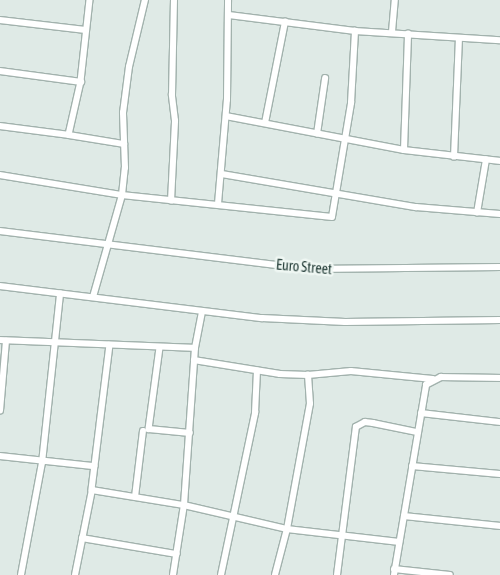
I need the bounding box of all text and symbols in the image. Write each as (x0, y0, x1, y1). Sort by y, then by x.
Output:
street label: Euro Street (275, 256, 333, 278)

